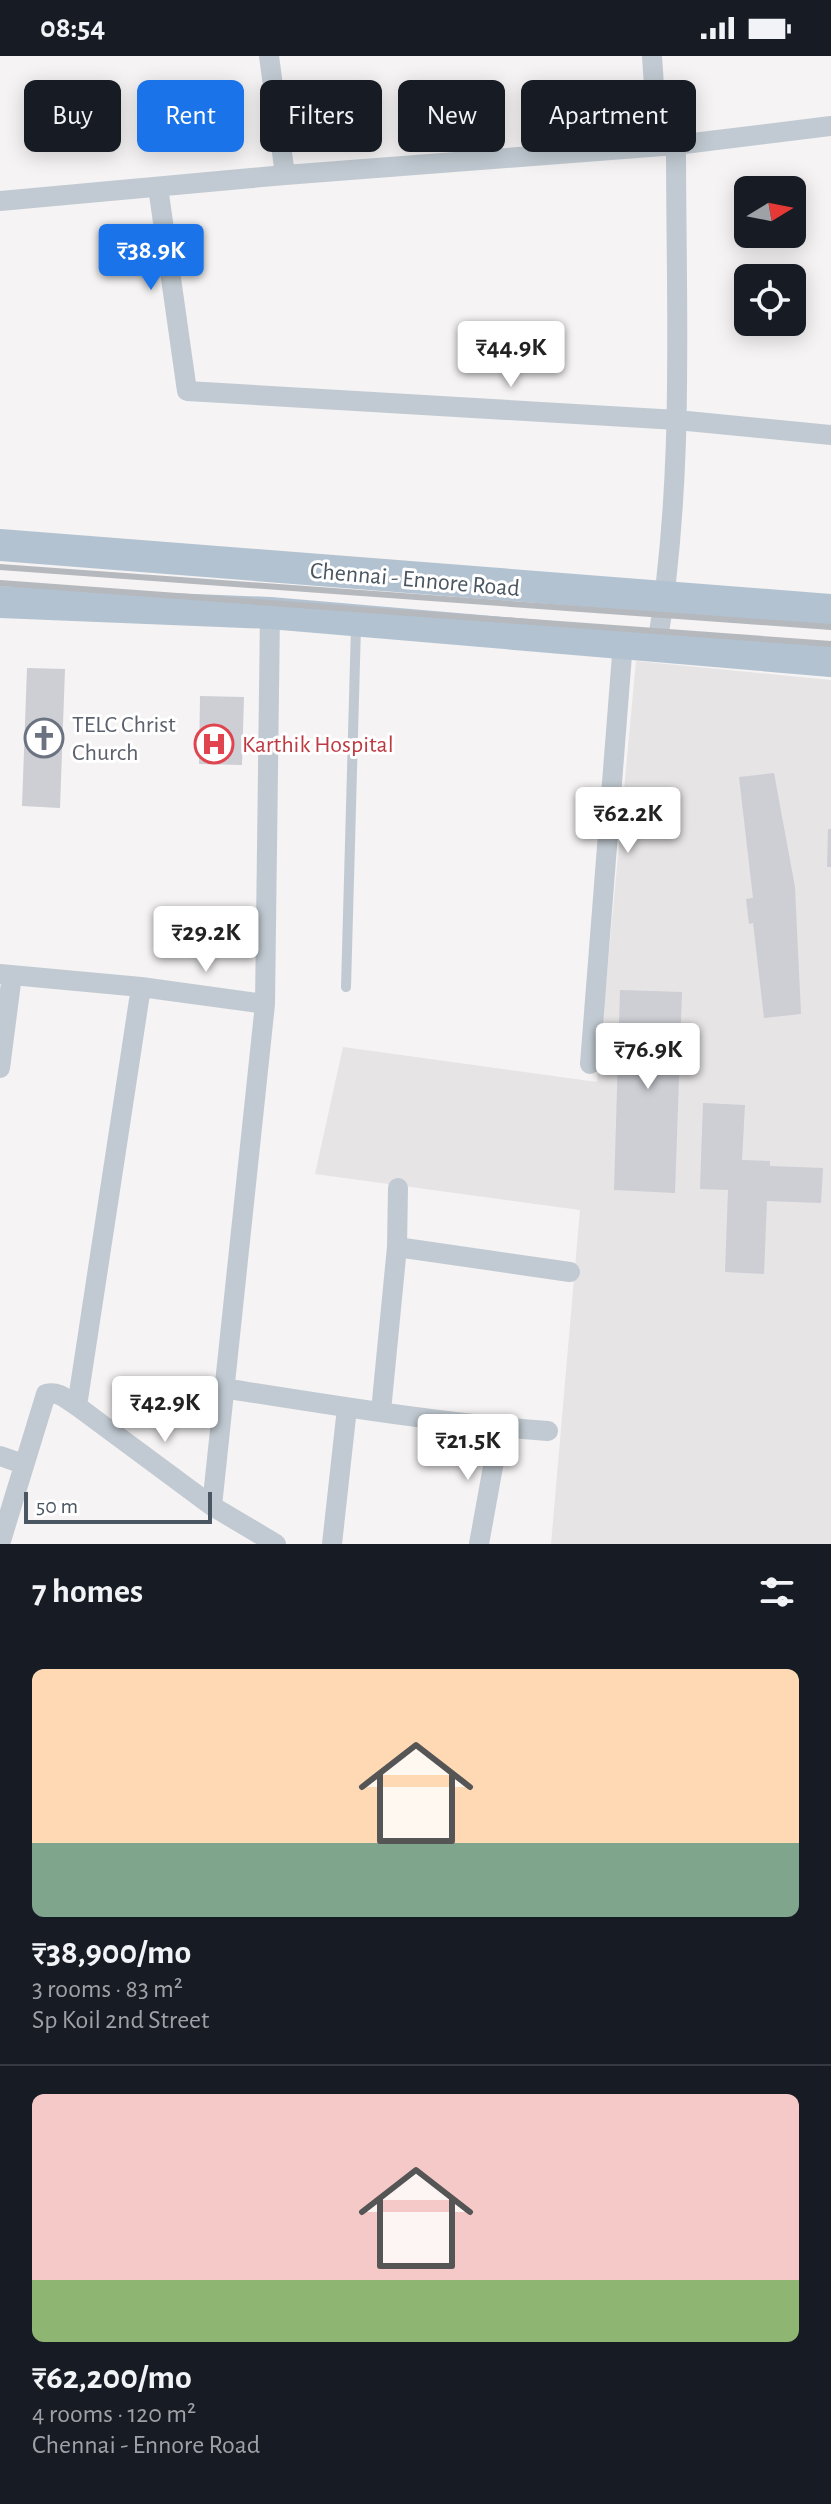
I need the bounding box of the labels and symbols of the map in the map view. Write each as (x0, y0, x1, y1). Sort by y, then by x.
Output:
north arrow (734, 176, 806, 248)
pin: ₹38.9K (86, 224, 216, 292)
pin: ₹44.9K (446, 321, 576, 389)
street label: Chennai - Ennore Road (309, 559, 521, 601)
place label: TELC Christ Church (72, 713, 176, 765)
church icon: TELC Christ Church (23, 717, 65, 759)
hospital icon: Karthik Hospital (193, 723, 235, 765)
place label: Karthik Hospital (242, 733, 394, 757)
pin: ₹62.2K (563, 787, 693, 855)
pin: ₹29.2K (141, 906, 271, 974)
pin: ₹76.9K (583, 1023, 713, 1091)
pin: ₹42.9K (100, 1376, 230, 1444)
pin: ₹21.5K (403, 1414, 533, 1482)
scale bar (24, 1488, 212, 1524)

